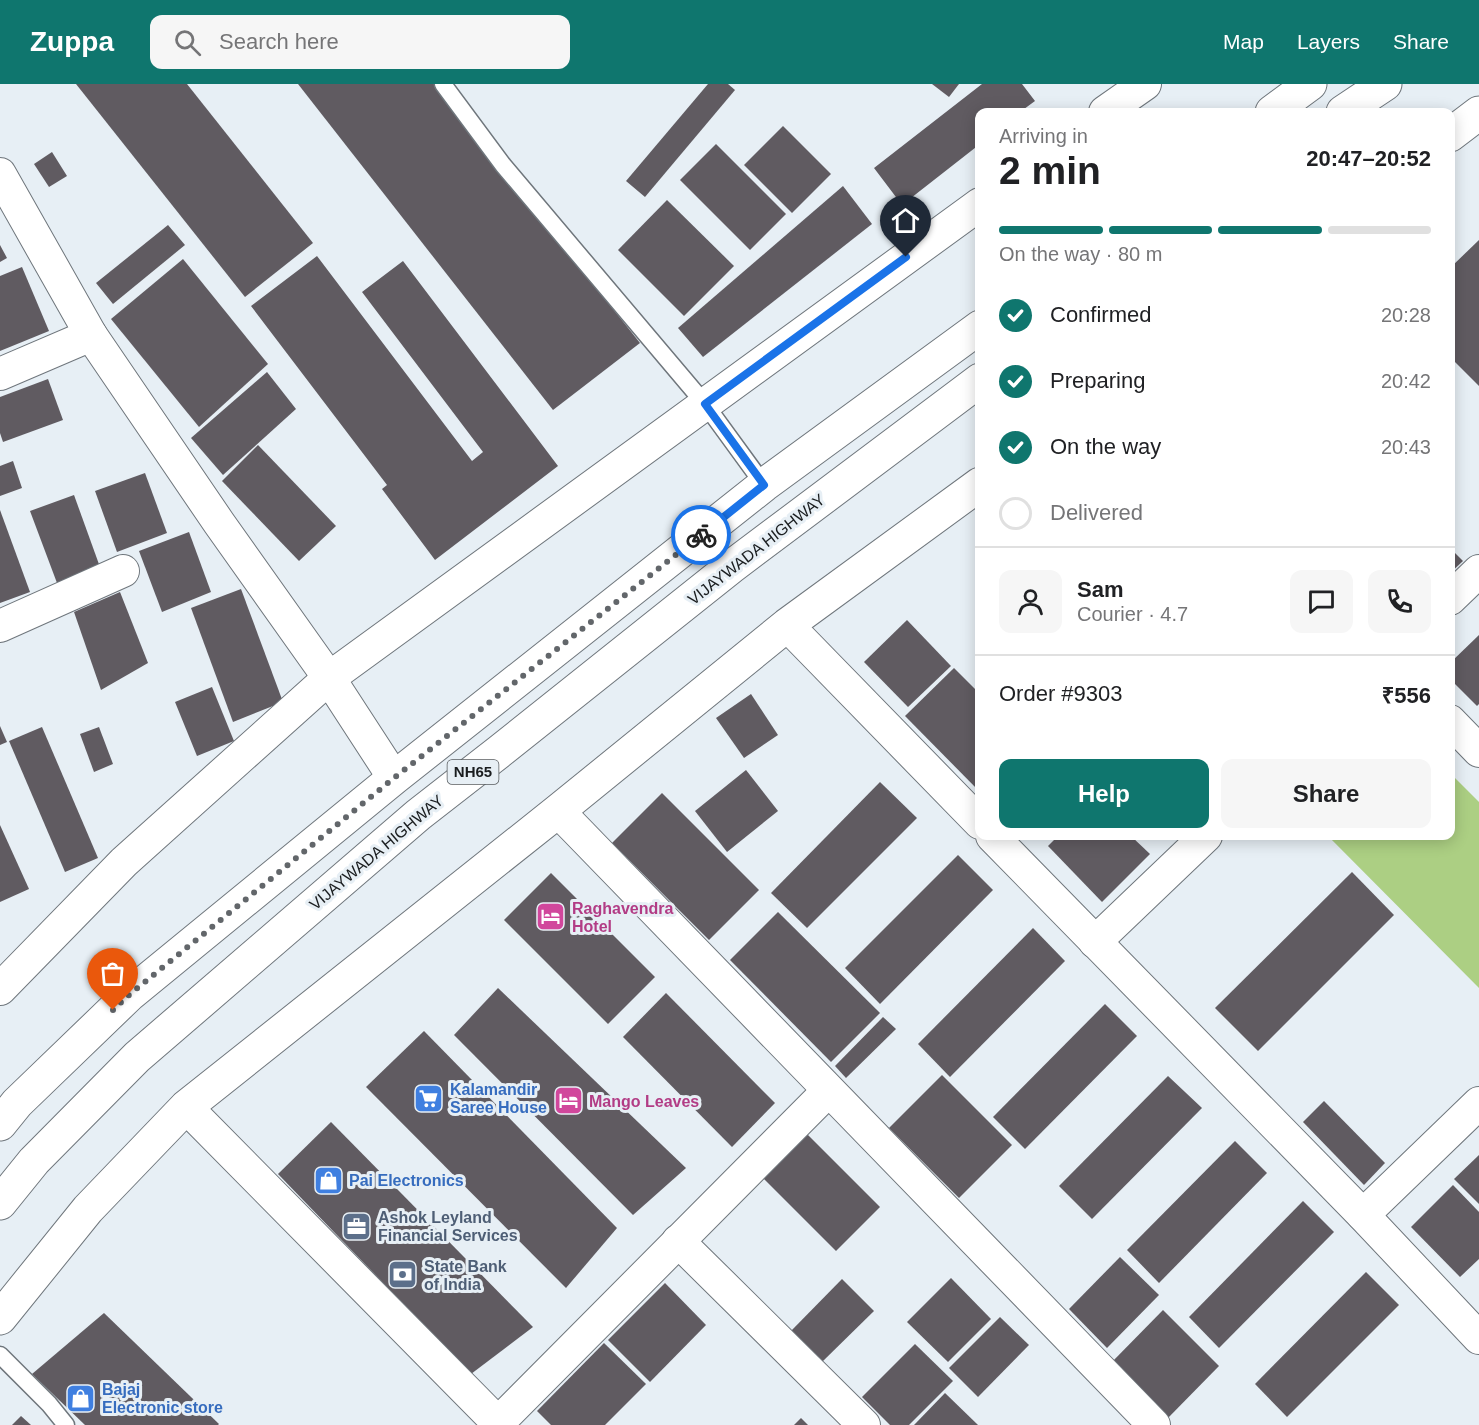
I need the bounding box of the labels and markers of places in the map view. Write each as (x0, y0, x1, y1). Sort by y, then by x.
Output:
pin (880, 195, 931, 257)
place label: Raghavendra Hotel (572, 900, 673, 935)
hotel icon: Raghavendra Hotel (535, 901, 567, 933)
pin (87, 948, 138, 1010)
place label: Kalamandir Saree House (450, 1081, 547, 1116)
supermarket icon: Kalamandir Saree House (413, 1082, 445, 1114)
hotel icon: Mango Leaves (552, 1085, 584, 1117)
place label: Mango Leaves (589, 1093, 699, 1110)
shop icon: Pai Electronics (312, 1164, 344, 1196)
place label: Pai Electronics (349, 1172, 464, 1189)
place label: Ashok Leyland Financial Services (378, 1209, 518, 1244)
office icon: Ashok Leyland Financial Services (341, 1210, 373, 1242)
place label: State Bank of India (424, 1258, 507, 1293)
bank icon: State Bank of India (387, 1259, 419, 1291)
place label: Bajaj Electronic store (102, 1381, 223, 1416)
shop icon: Bajaj Electronic store (65, 1382, 97, 1414)

